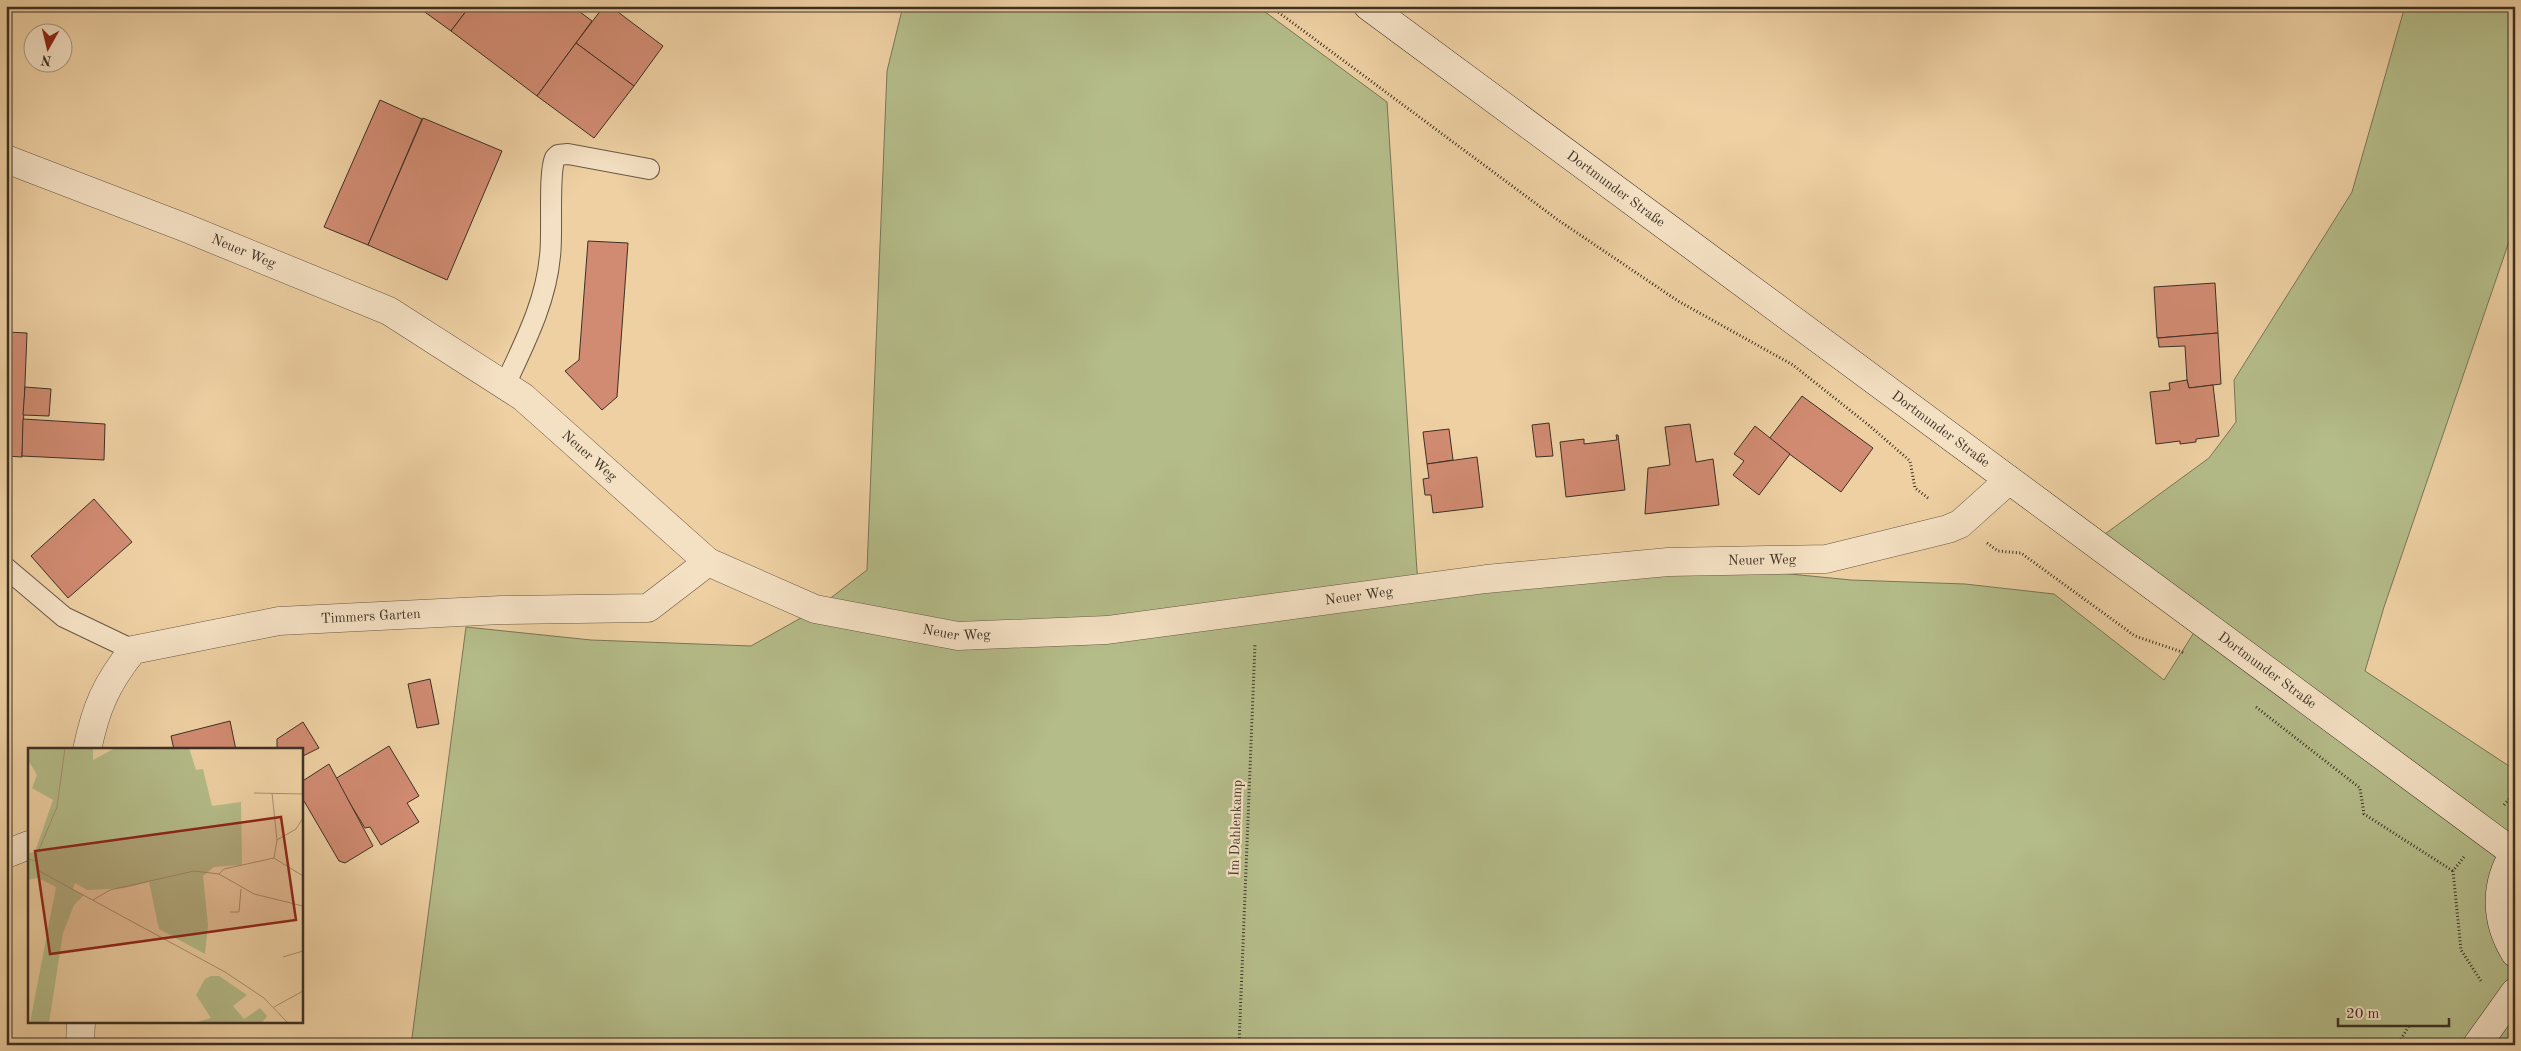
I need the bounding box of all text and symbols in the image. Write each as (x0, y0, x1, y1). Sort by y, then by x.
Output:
north arrow (22, 22, 72, 72)
text: N (40, 52, 53, 68)
street label: Dortmunder Straße (1564, 148, 1667, 230)
street label: Neuer Weg (209, 232, 278, 271)
street label: Dortmunder Straße (1889, 388, 1992, 470)
street label: Neuer Weg (559, 428, 620, 484)
street label: Neuer Weg (1728, 553, 1797, 568)
street label: Neuer Weg (1324, 585, 1394, 608)
street label: Timmers Garten (320, 607, 421, 626)
street label: Neuer Weg (921, 622, 991, 643)
street label: Dortmunder Straße (2215, 630, 2319, 711)
inset map (28, 748, 302, 1024)
street label: Im Dahlenkamp (1227, 780, 1245, 876)
scale bar (2338, 996, 2450, 1028)
text: 20 m (2346, 1007, 2380, 1022)

